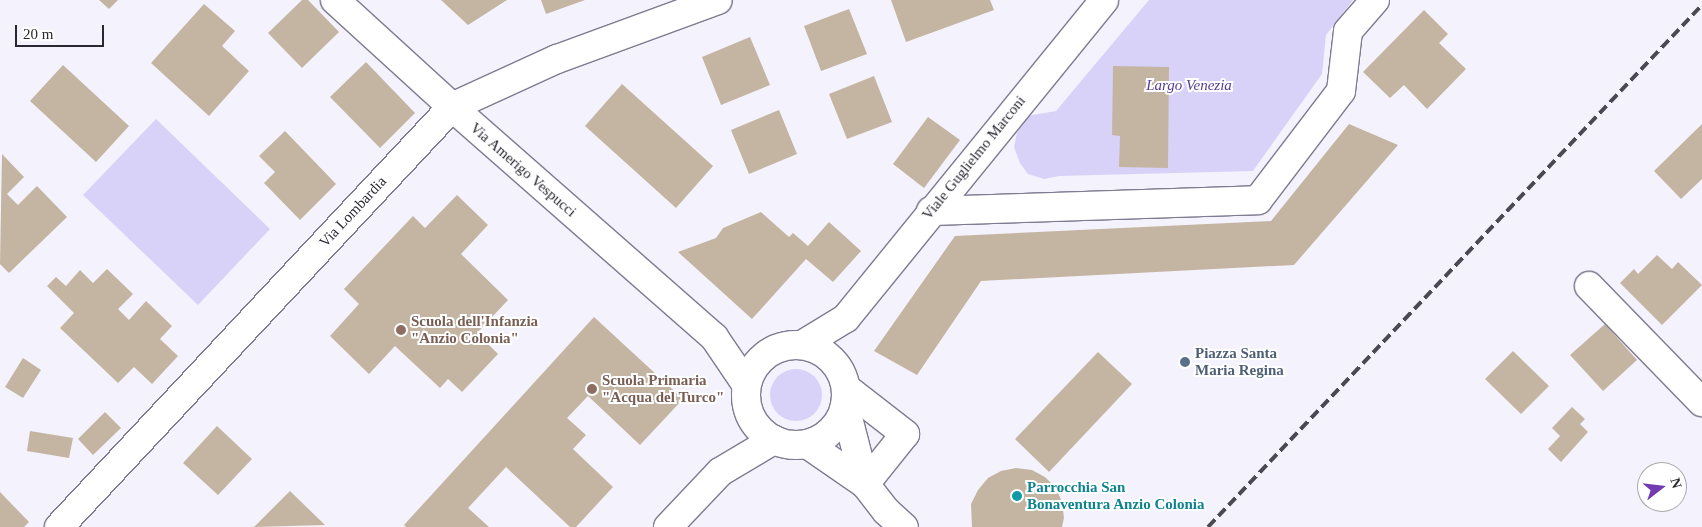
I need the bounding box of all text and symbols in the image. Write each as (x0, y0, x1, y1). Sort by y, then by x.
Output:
scale bar (18, 15, 106, 47)
text: 20 m (23, 26, 53, 42)
park label: Largo Venezia (1146, 77, 1232, 95)
street label: Viale Guglielmo Marconi (919, 92, 1029, 224)
street label: Via Amerigo Vespucci (466, 119, 580, 221)
street label: Via Lombardia (316, 173, 390, 251)
place label: Scuola dell'Infanzia "Anzio Colonia" (411, 312, 538, 347)
marker: Scuola dell'Infanzia "Anzio Colonia" (395, 324, 407, 336)
place label: Piazza Santa Maria Regina (1195, 344, 1284, 379)
marker: Piazza Santa Maria Regina (1179, 356, 1191, 368)
place label: Scuola Primaria "Acqua del Turco" (602, 371, 725, 406)
marker: Scuola Primaria "Acqua del Turco" (586, 383, 598, 395)
north arrow (1637, 462, 1687, 512)
text: N (1667, 476, 1685, 490)
place label: Parrocchia San Bonaventura Anzio Colonia (1027, 478, 1205, 513)
marker: Parrocchia San Bonaventura Anzio Colonia (1011, 490, 1023, 502)

